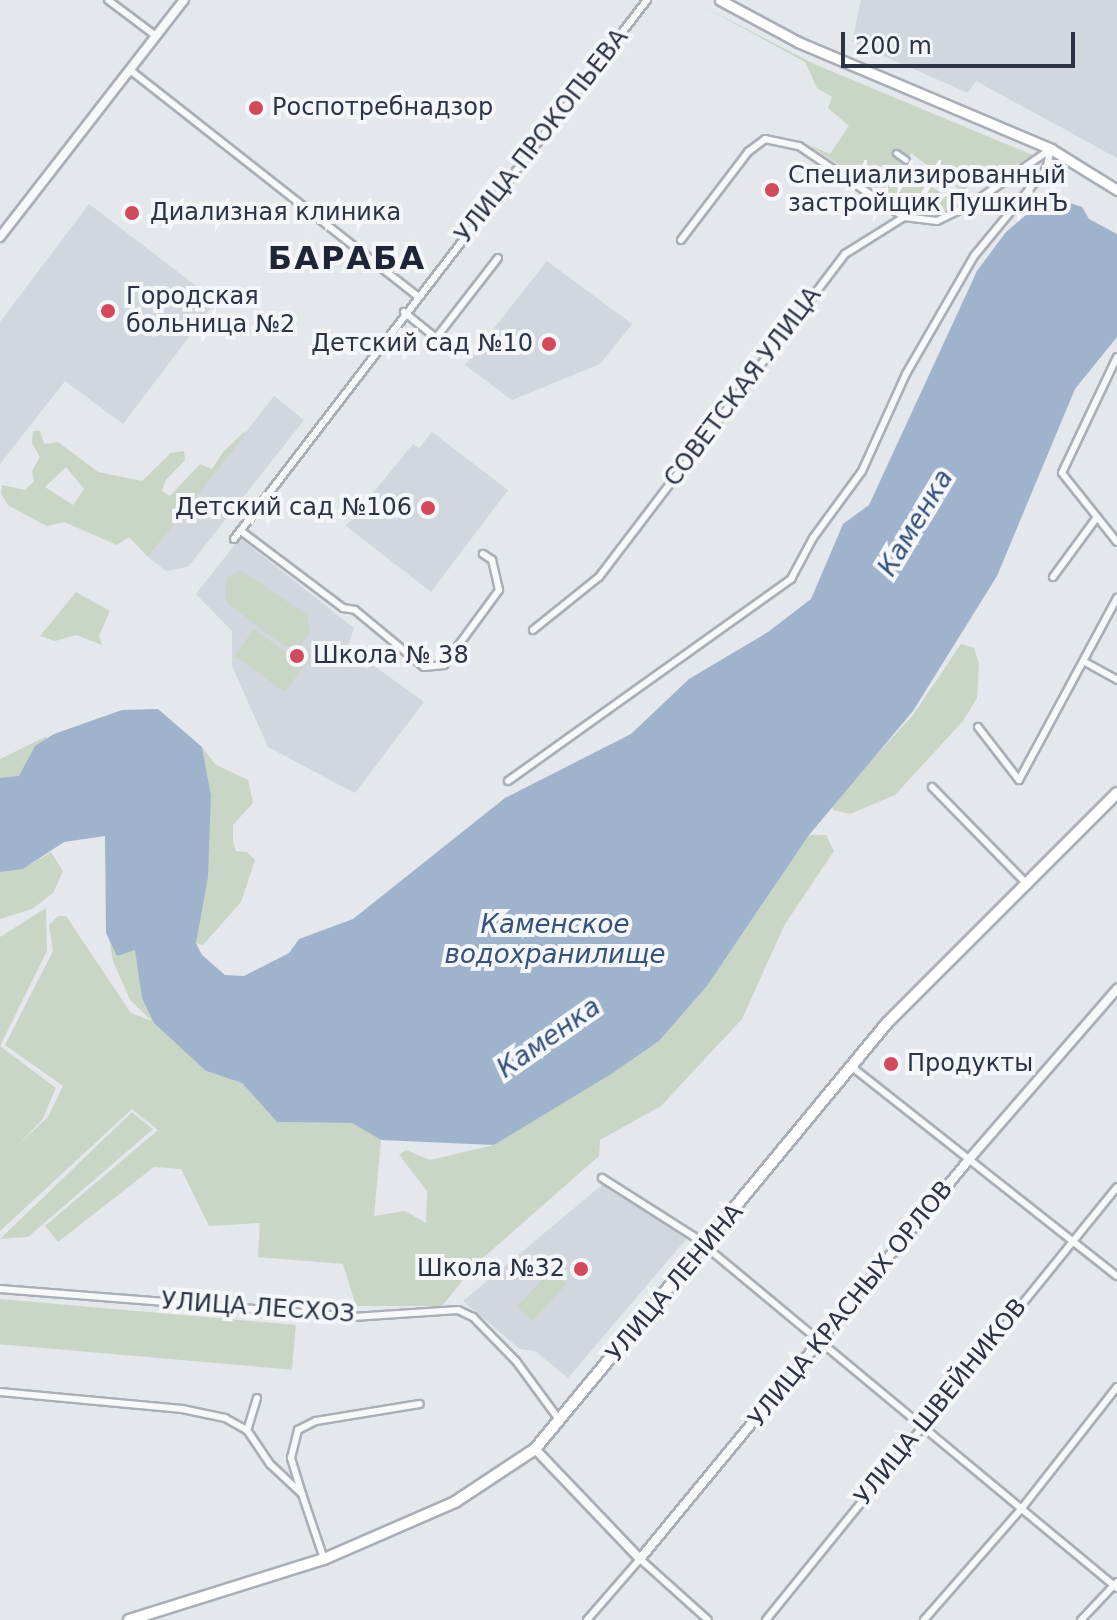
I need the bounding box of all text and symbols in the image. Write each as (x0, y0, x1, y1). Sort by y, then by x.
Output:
scale bar (845, 16, 1079, 66)
street label: УЛИЦА ПРОКОПЬЕВА (450, 23, 634, 249)
text: 200 m (855, 32, 932, 60)
place label: Роспотребнадзор (272, 94, 493, 122)
marker: Роспотребнадзор (247, 99, 265, 117)
place label: Специализированный застройщик ПушкинЪ (788, 162, 1068, 218)
marker: Специализированный застройщик ПушкинЪ (763, 181, 781, 199)
place label: Диализная клиника (150, 199, 401, 227)
marker: Диализная клиника (121, 202, 143, 224)
district label: БАРАБА (268, 239, 426, 277)
street label: СОВЕТСКАЯ УЛИЦА (659, 282, 827, 492)
place label: Городская больница №2 (126, 283, 295, 339)
marker: Городская больница №2 (97, 300, 119, 322)
place label: Детский сад №10 (311, 330, 533, 358)
marker: Детский сад №10 (540, 335, 558, 353)
water label: Каменка (872, 464, 960, 582)
place label: Детский сад №106 (175, 494, 412, 522)
marker: Детский сад №106 (419, 499, 437, 517)
place label: Школа № 38 (313, 642, 469, 670)
marker: Школа № 38 (288, 647, 306, 665)
water label: Каменское водохранилище (445, 909, 665, 970)
water label: Каменка (491, 991, 607, 1085)
place label: Продукты (907, 1050, 1033, 1078)
marker: Продукты (882, 1055, 900, 1073)
street label: УЛИЦА КРАСНЫХ ОРЛОВ (743, 1175, 959, 1433)
street label: УЛИЦА ЛЕНИНА (601, 1198, 749, 1368)
place label: Школа №32 (417, 1255, 565, 1283)
marker: Школа №32 (572, 1260, 590, 1278)
street label: УЛИЦА ЛЕСХОЗ (160, 1287, 356, 1329)
street label: УЛИЦА ШВЕЙНИКОВ (849, 1293, 1033, 1511)

